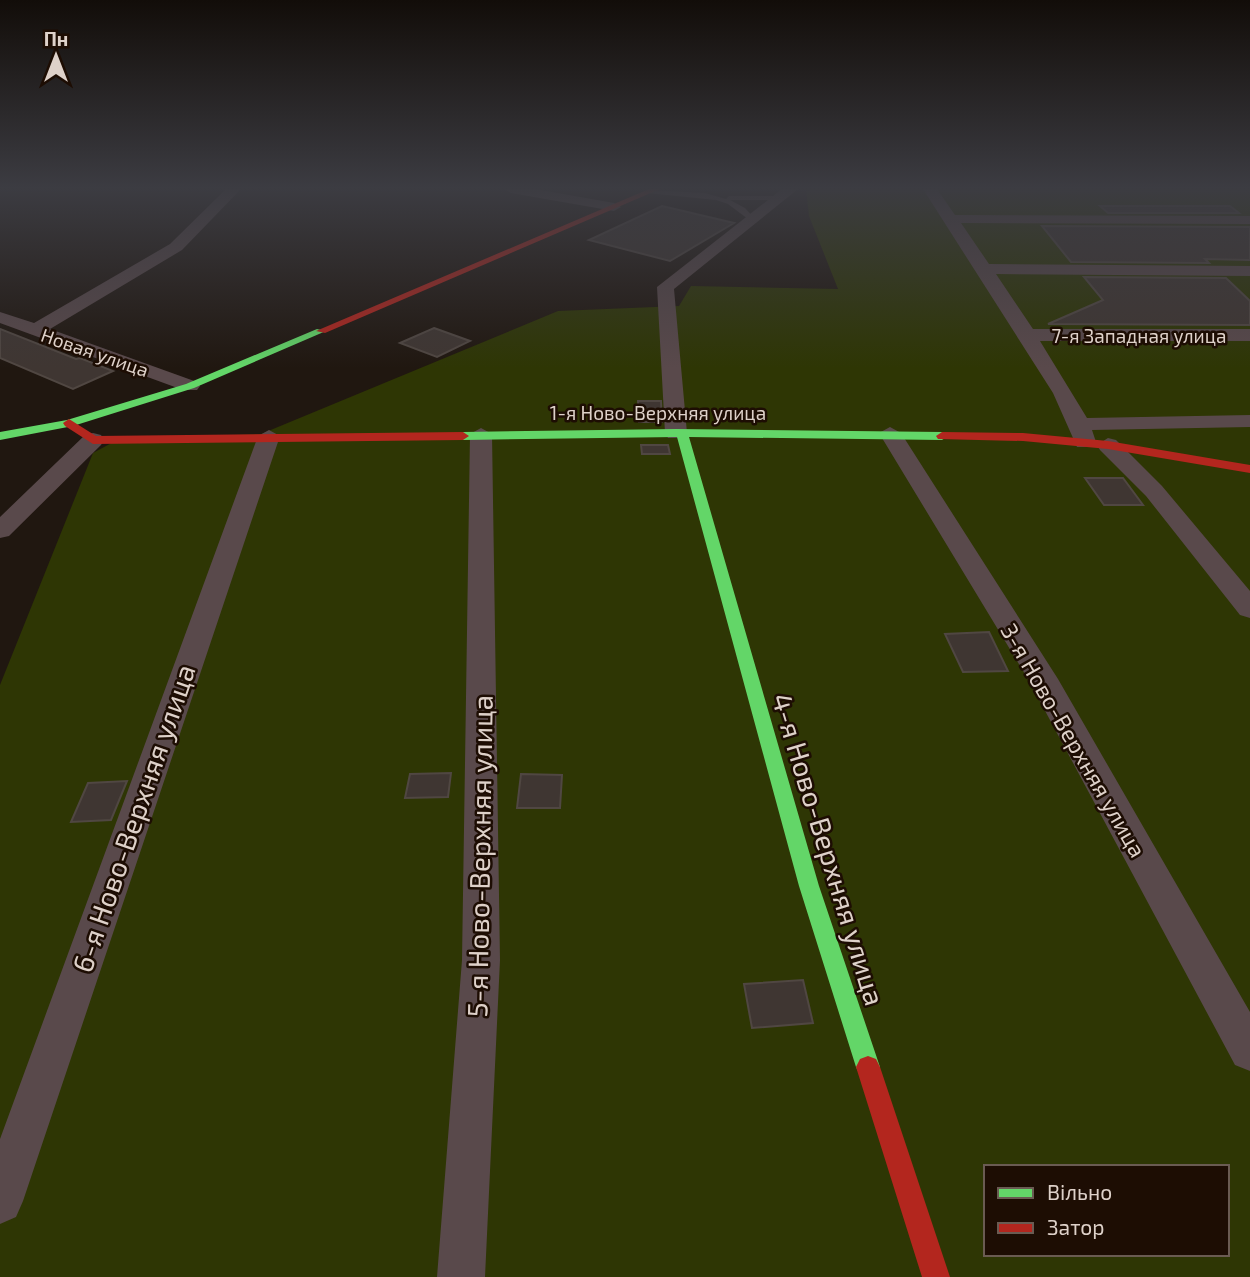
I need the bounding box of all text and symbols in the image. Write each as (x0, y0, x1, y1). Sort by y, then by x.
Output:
north arrow (21, 21, 91, 91)
text: Пн (44, 27, 68, 50)
street label: Новая улица (38, 323, 152, 382)
street label: 7-я Западная улица (1051, 324, 1227, 348)
street label: 1-я Ново-Верхняя улица (550, 401, 766, 425)
street label: 3-я Ново-Верхняя улица (995, 618, 1152, 862)
street label: 6-я Ново-Верхняя улица (64, 659, 202, 977)
street label: 4-я Ново-Верхняя улица (765, 689, 893, 1009)
street label: 5-я Ново-Верхняя улица (459, 694, 499, 1018)
legend (984, 1165, 1229, 1256)
text: Вільно (1047, 1179, 1112, 1204)
text: Затор (1047, 1214, 1105, 1239)

